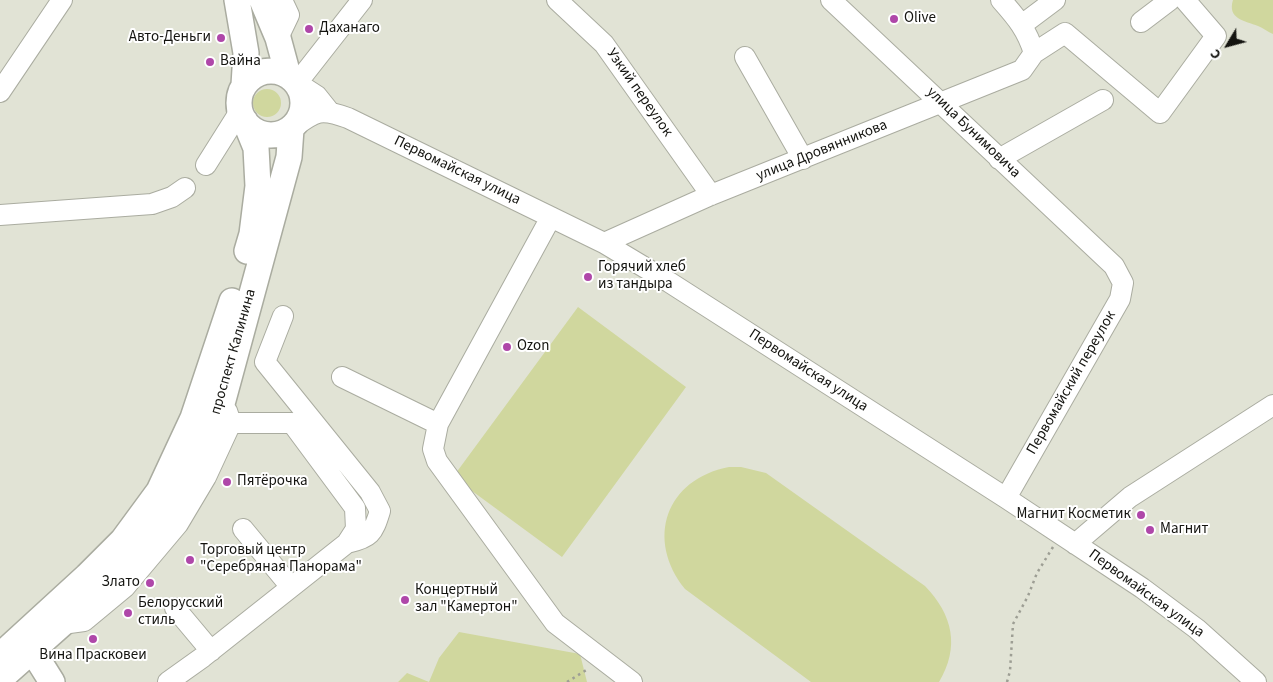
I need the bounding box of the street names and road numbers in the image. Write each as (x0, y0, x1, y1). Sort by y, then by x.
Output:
street label: Узкий переулок (602, 45, 676, 141)
street label: улица Бунимовича (922, 84, 1024, 182)
street label: улица Дровянникова (754, 116, 890, 186)
street label: Первомайская улица (391, 133, 523, 209)
street label: проспект Калинина (207, 287, 261, 417)
street label: Первомайский переулок (1023, 308, 1121, 458)
street label: Первомайская улица (745, 326, 871, 416)
street label: Первомайская улица (1085, 546, 1207, 642)

